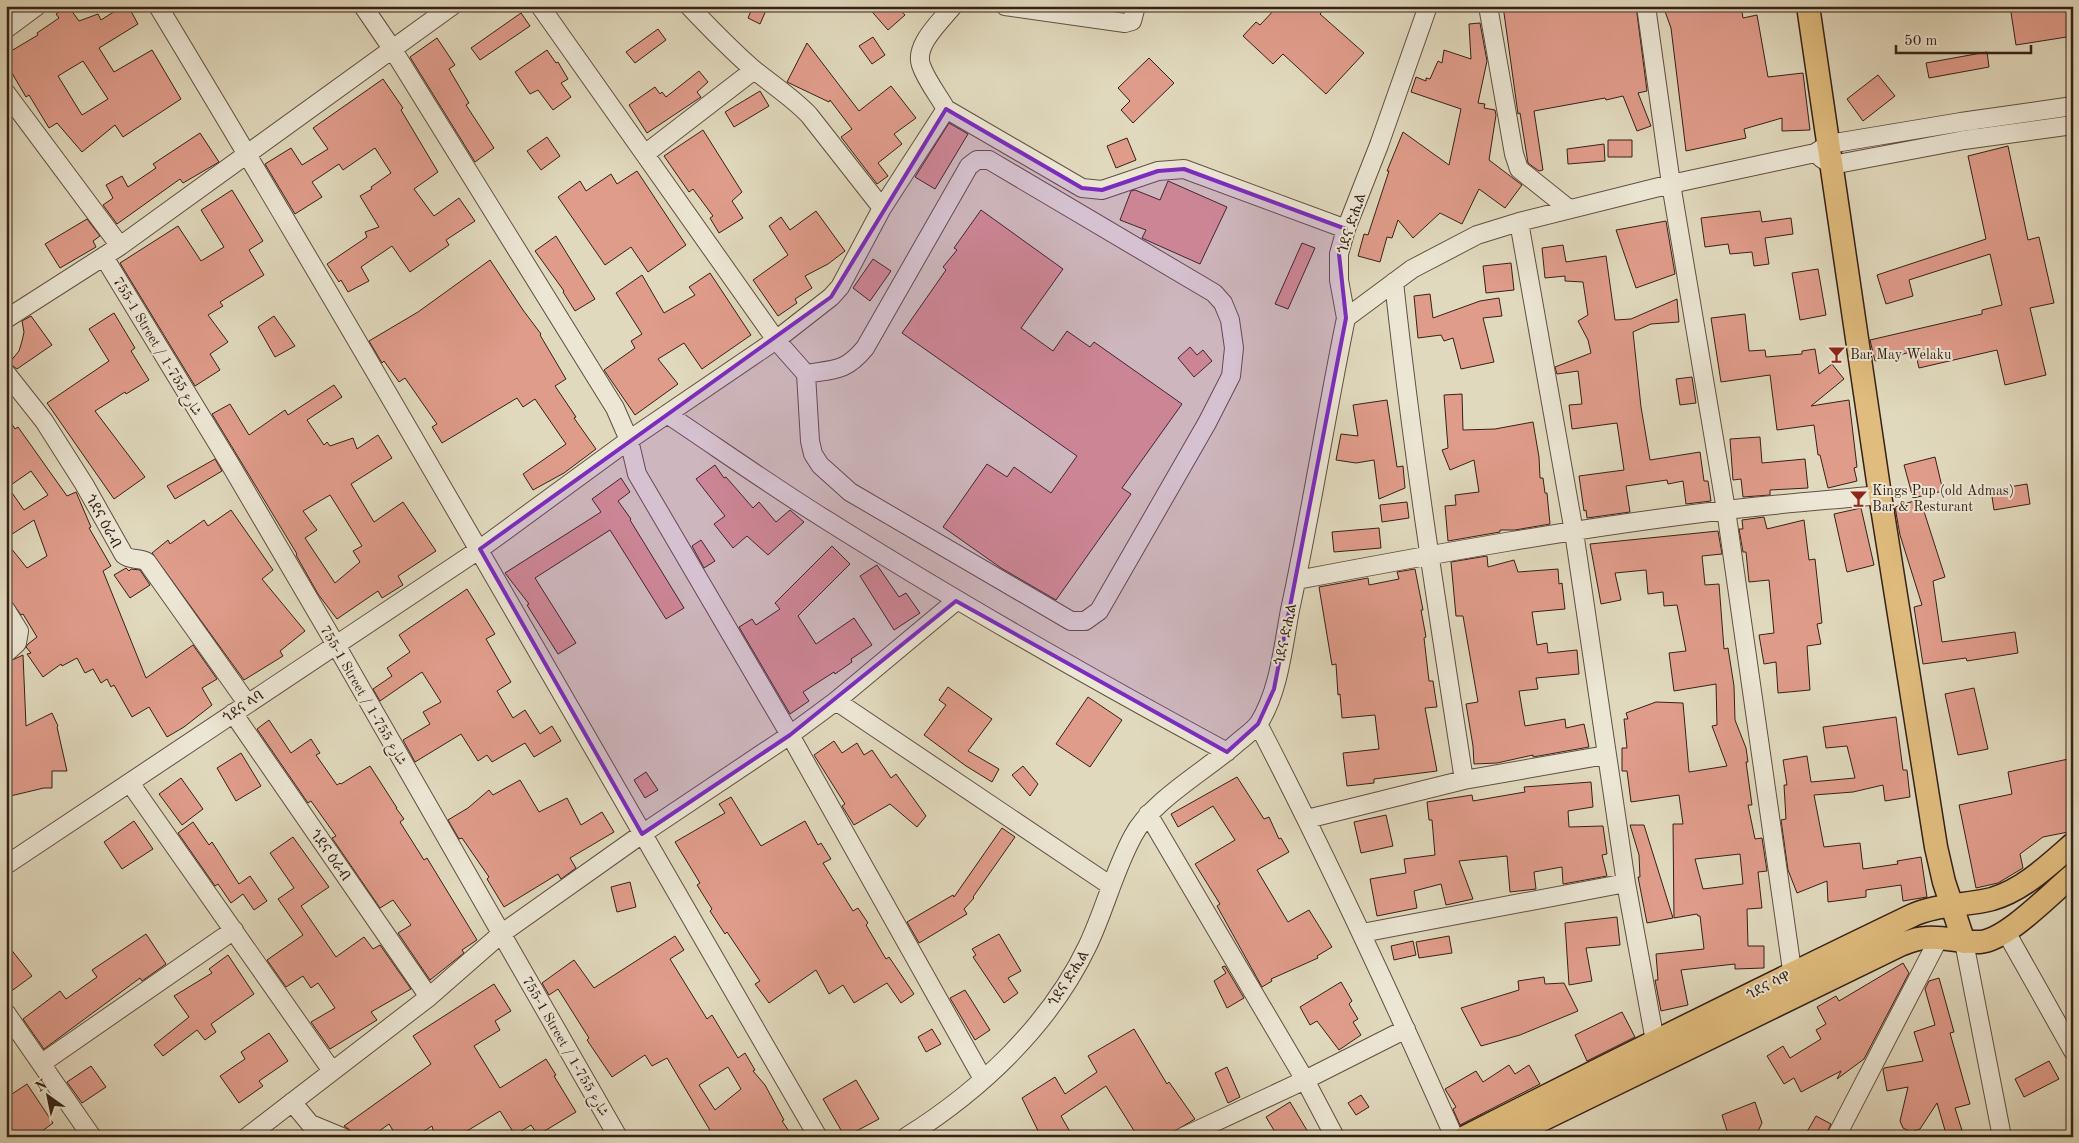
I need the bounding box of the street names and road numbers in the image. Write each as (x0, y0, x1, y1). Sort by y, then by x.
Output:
street label: ጎደና ድሒል (1335, 191, 1368, 255)
street label: 755-1 Street / شارع 755-1 (107, 275, 204, 420)
street label: ጎደና ዕራብ (83, 492, 124, 551)
street label: ጎደና ድሒል (1272, 602, 1299, 666)
street label: 755-1 Street / شارع 755-1 (314, 623, 409, 770)
street label: ጎደና ላባ (220, 687, 267, 725)
street label: ጎደና ዕራብ (308, 827, 354, 884)
street label: ጎደና ድሒል (1045, 948, 1092, 1009)
street label: ጎደና ሳዋ (1744, 968, 1793, 1002)
street label: 755-1 Street / شارع 755-1 (516, 974, 611, 1121)

